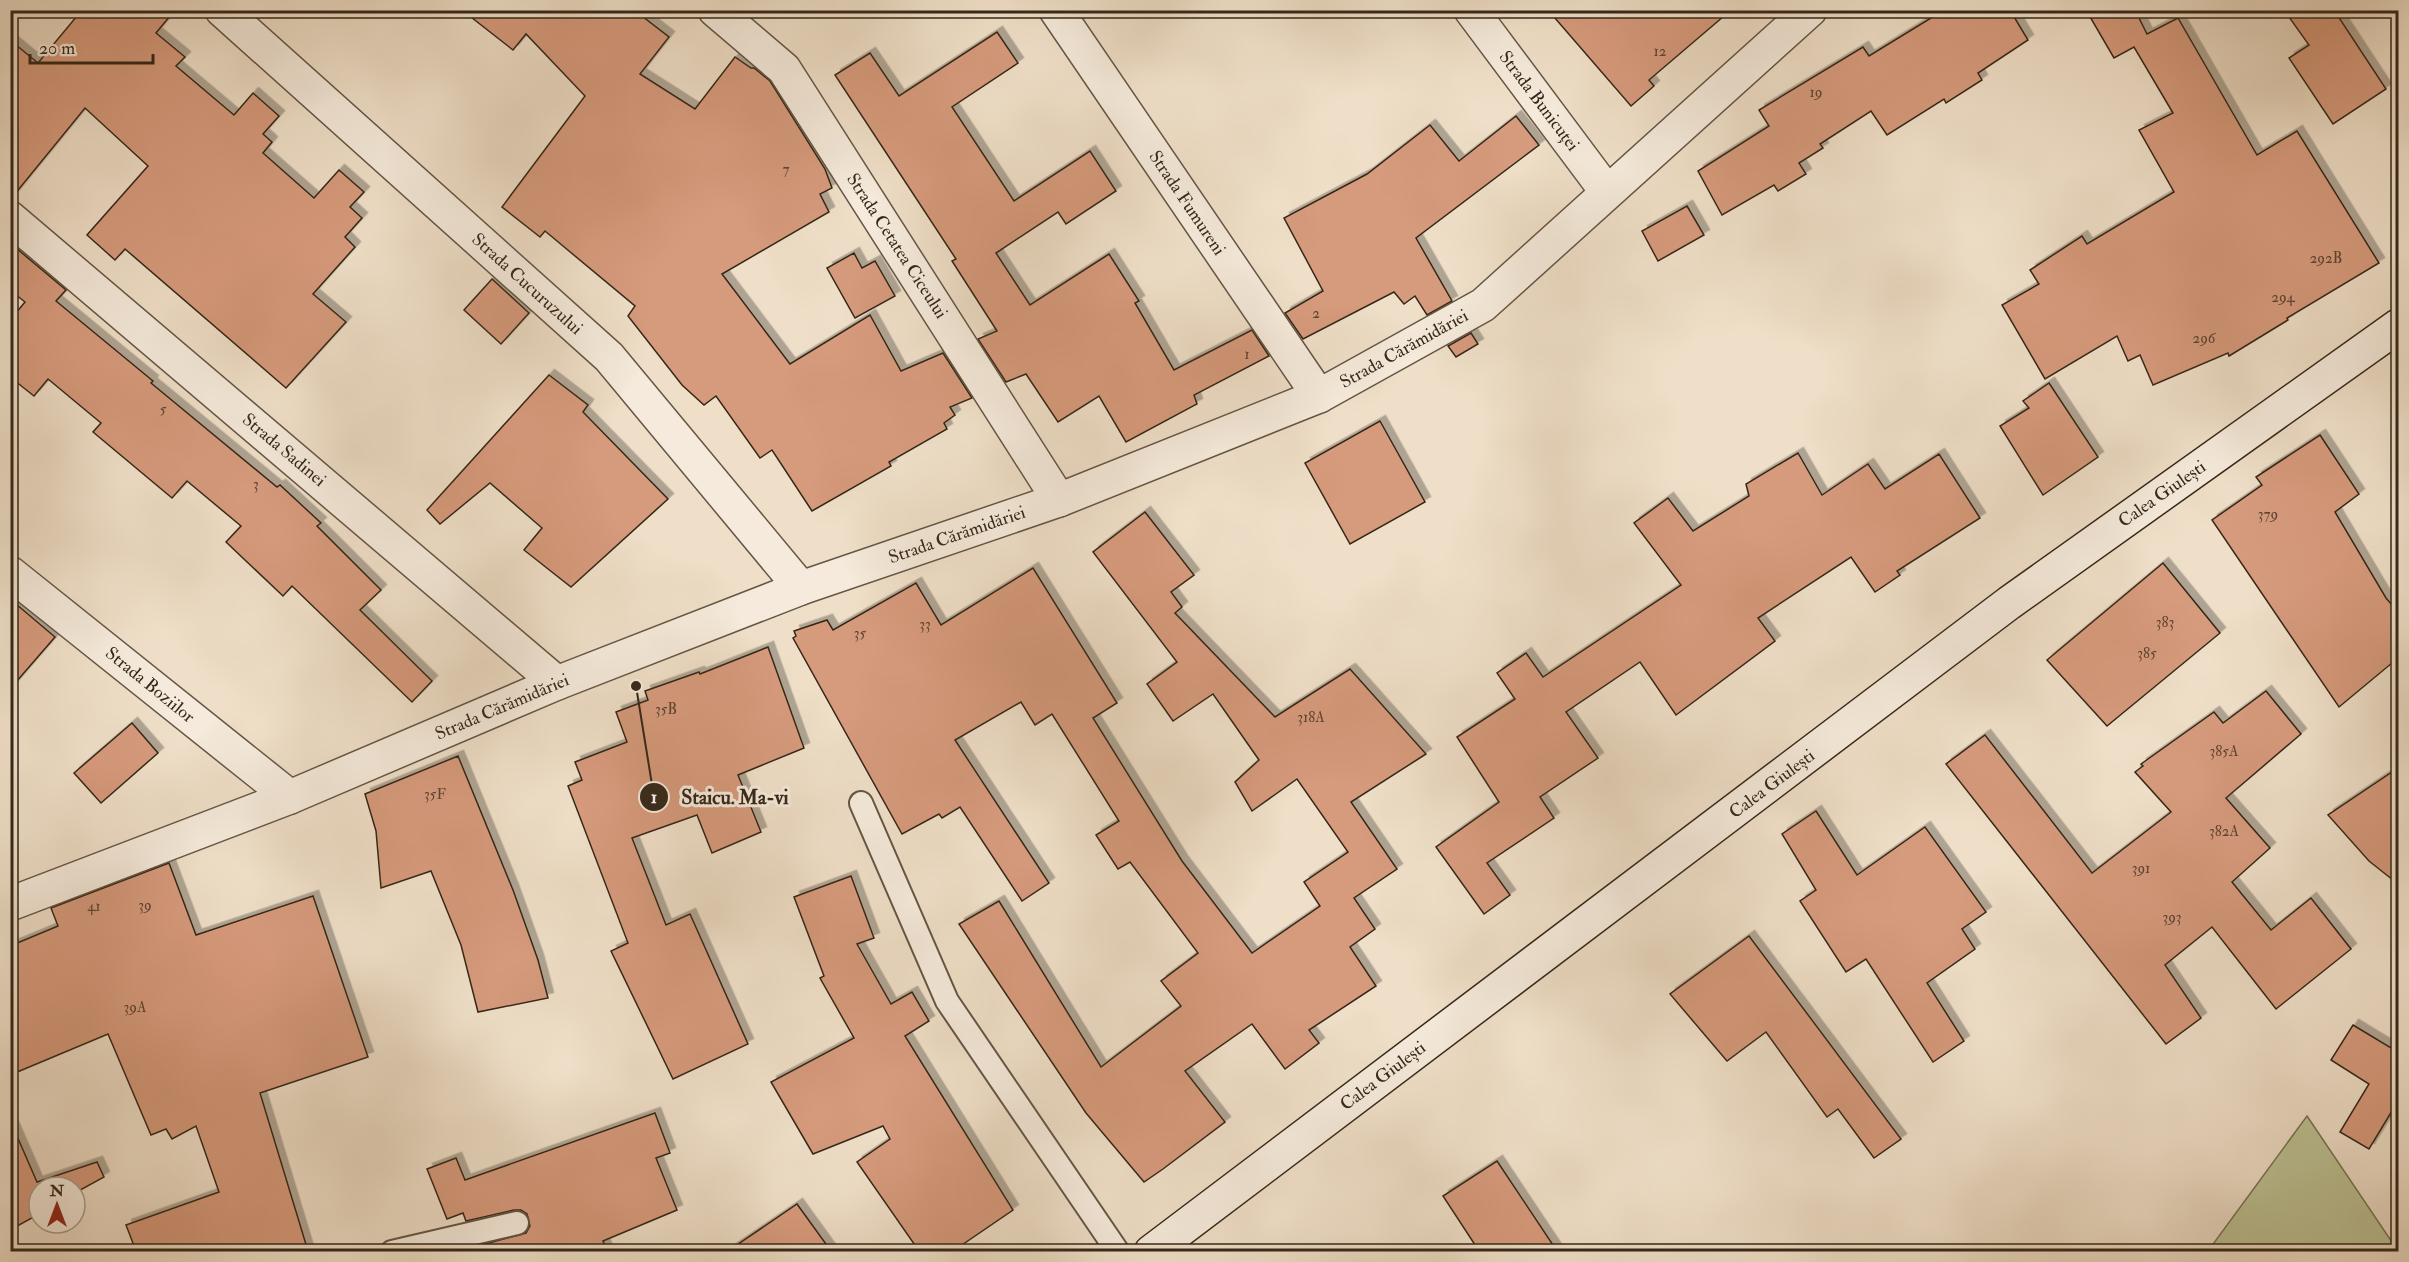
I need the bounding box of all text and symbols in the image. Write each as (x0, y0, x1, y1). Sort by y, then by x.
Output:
scale bar (30, 27, 153, 65)
text: 20 m (39, 37, 75, 60)
house number: 12 (1654, 42, 1667, 61)
street label: Strada Bunicuței (1494, 46, 1584, 156)
house number: 19 (1810, 83, 1822, 102)
street label: Strada Fumureni (1143, 146, 1231, 260)
house number: 7 (783, 160, 790, 179)
street label: Strada Cetatea Ciceului (841, 169, 953, 323)
street label: Strada Cucuruzului (467, 228, 587, 340)
house number: 292B (2310, 249, 2342, 268)
house number: 294 (2271, 288, 2296, 307)
house number: 2 (1312, 304, 1320, 323)
street label: Strada Cărămidăriei (1336, 304, 1472, 394)
house number: 296 (2193, 329, 2217, 348)
house number: 1 (1244, 345, 1250, 364)
house number: 5 (160, 400, 167, 419)
street label: Strada Sadinei (237, 408, 331, 492)
street label: Calea Giulești (2114, 455, 2210, 533)
house number: 3 (253, 475, 259, 494)
street label: Strada Cărămidăriei (886, 501, 1029, 569)
house number: 379 (2258, 505, 2278, 524)
house number: 383 (2156, 613, 2174, 632)
house number: 33 (919, 615, 931, 634)
house number: 35 (854, 624, 867, 643)
street label: Strada Boziilor (101, 642, 200, 728)
house number: 385 (2137, 644, 2157, 663)
street label: Strada Cărămidăriei (432, 668, 573, 746)
house number: 35B (655, 700, 677, 719)
house number: 318A (1297, 708, 1325, 727)
house number: 385A (2210, 742, 2239, 761)
street label: Calea Giulești (1724, 744, 1820, 824)
callout: Staicu. Ma-vi (639, 778, 800, 816)
house number: 35F (424, 785, 446, 804)
text: Staicu. Ma-vi (681, 785, 789, 810)
text: 1 (651, 786, 657, 809)
house number: 382A (2209, 822, 2239, 841)
house number: 391 (2132, 859, 2150, 878)
house number: 39 (138, 896, 152, 915)
house number: 41 (87, 897, 101, 916)
house number: 393 (2162, 908, 2182, 927)
house number: 39A (124, 998, 147, 1017)
street label: Calea Giulești (1335, 1036, 1431, 1116)
north arrow (27, 1175, 87, 1235)
text: N (49, 1181, 65, 1201)

